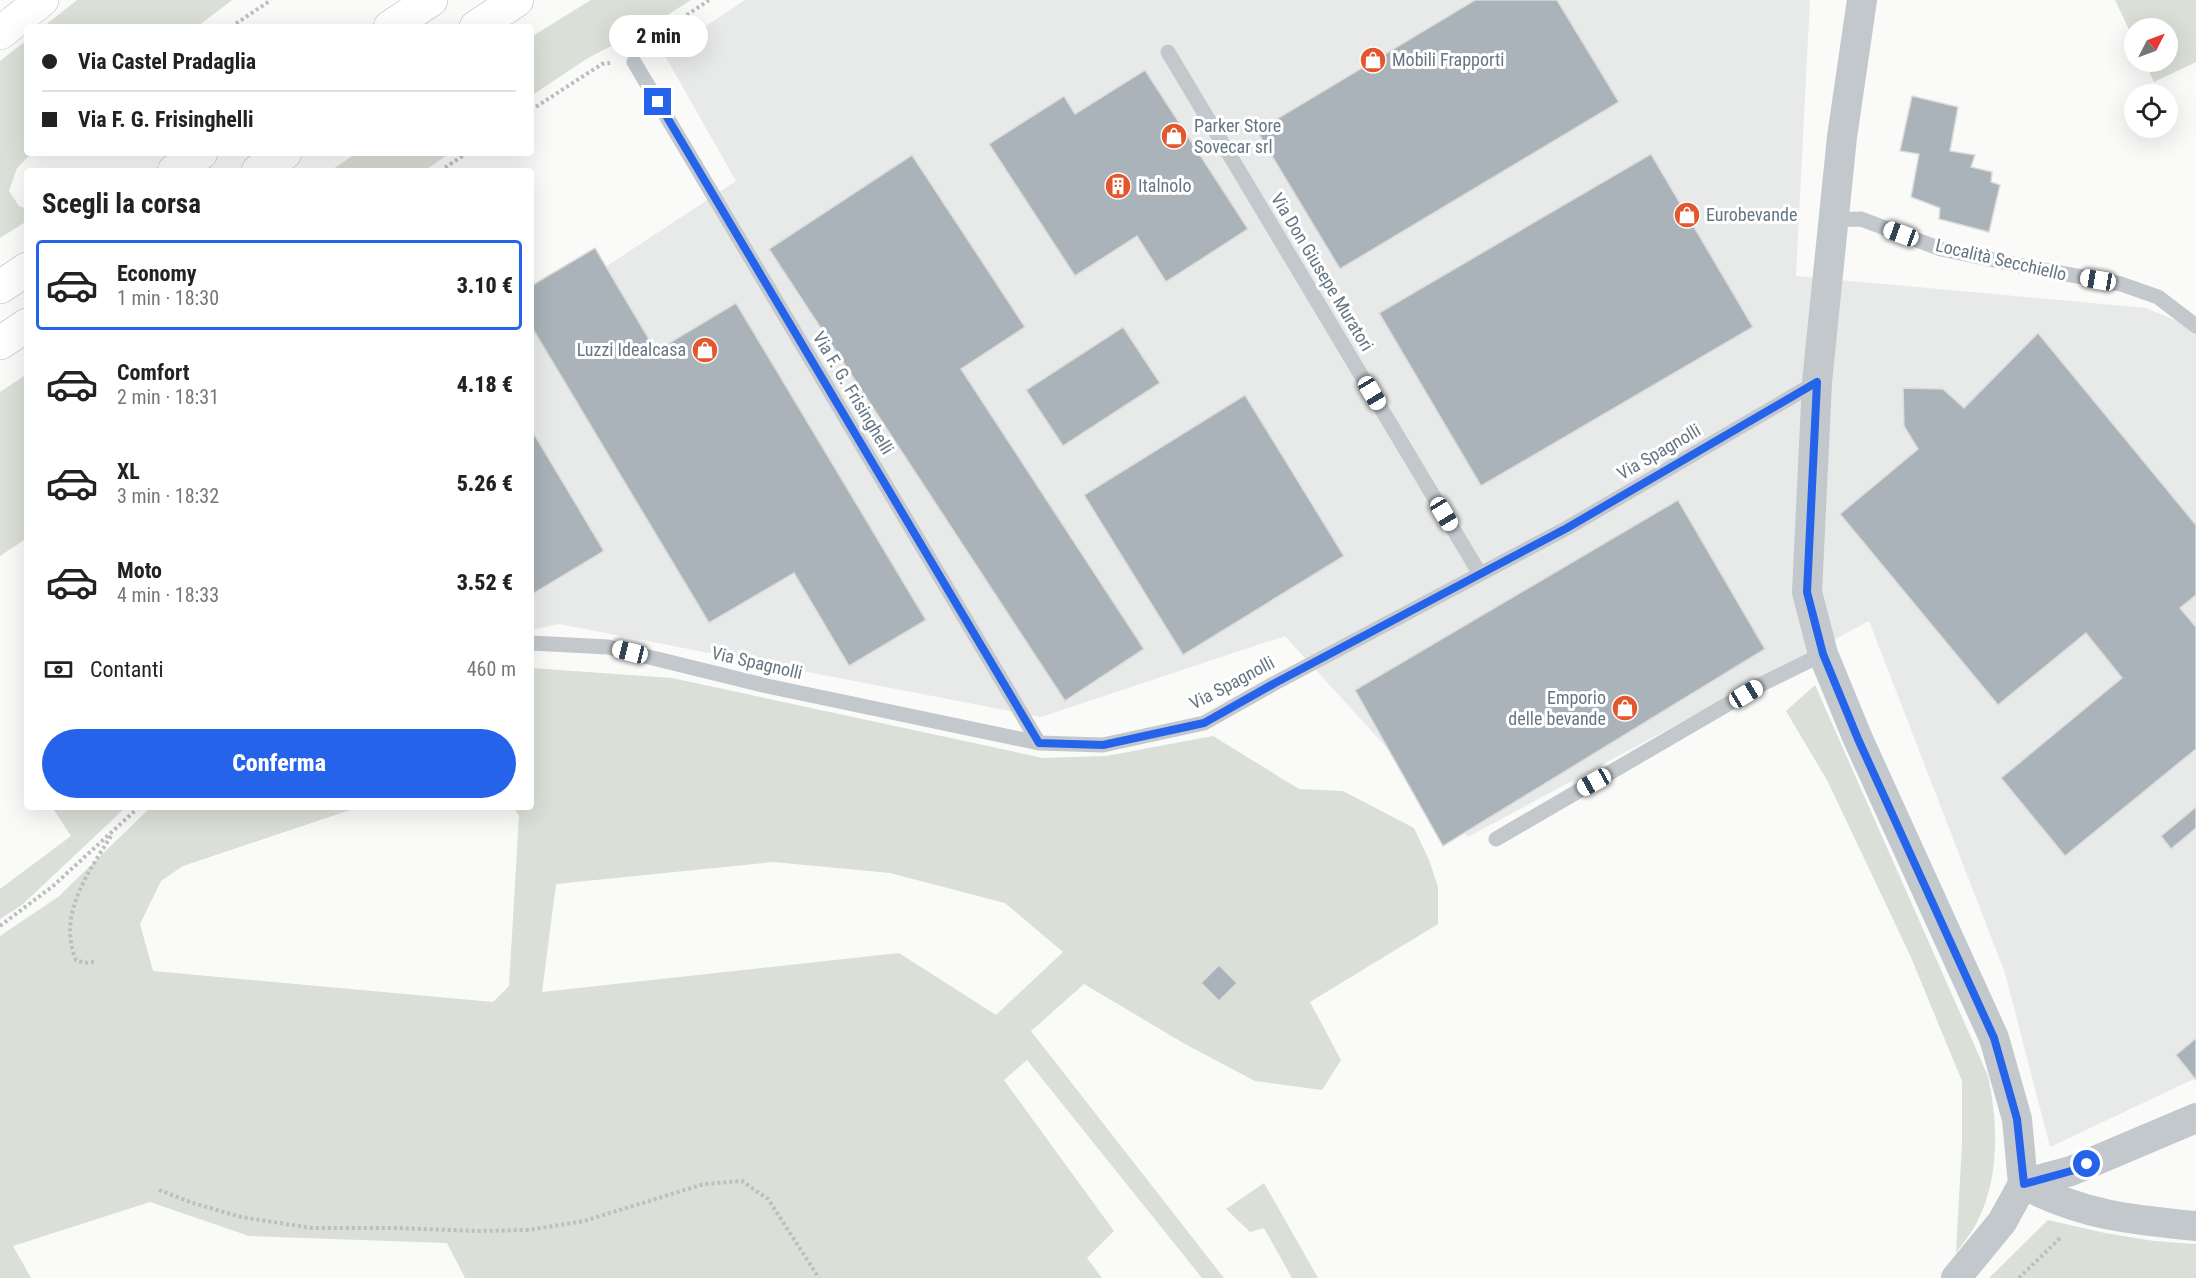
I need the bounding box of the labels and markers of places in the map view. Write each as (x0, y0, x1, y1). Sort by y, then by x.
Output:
shop icon: Mobili Frapporti (1358, 45, 1388, 75)
place label: Mobili Frapporti (1392, 49, 1504, 70)
place label: Parker Store Sovecar srl (1194, 115, 1281, 157)
shop icon: Parker Store Sovecar srl (1159, 121, 1189, 151)
building icon: Italnolo (1103, 171, 1133, 201)
place label: Italnolo (1138, 175, 1192, 196)
shop icon: Eurobevande (1672, 200, 1702, 230)
place label: Eurobevande (1706, 204, 1797, 225)
shop icon: Luzzi Idealcasa (690, 335, 720, 365)
place label: Luzzi Idealcasa (577, 339, 686, 360)
place label: Emporio delle bevande (1508, 687, 1606, 729)
shop icon: Emporio delle bevande (1610, 693, 1640, 723)

